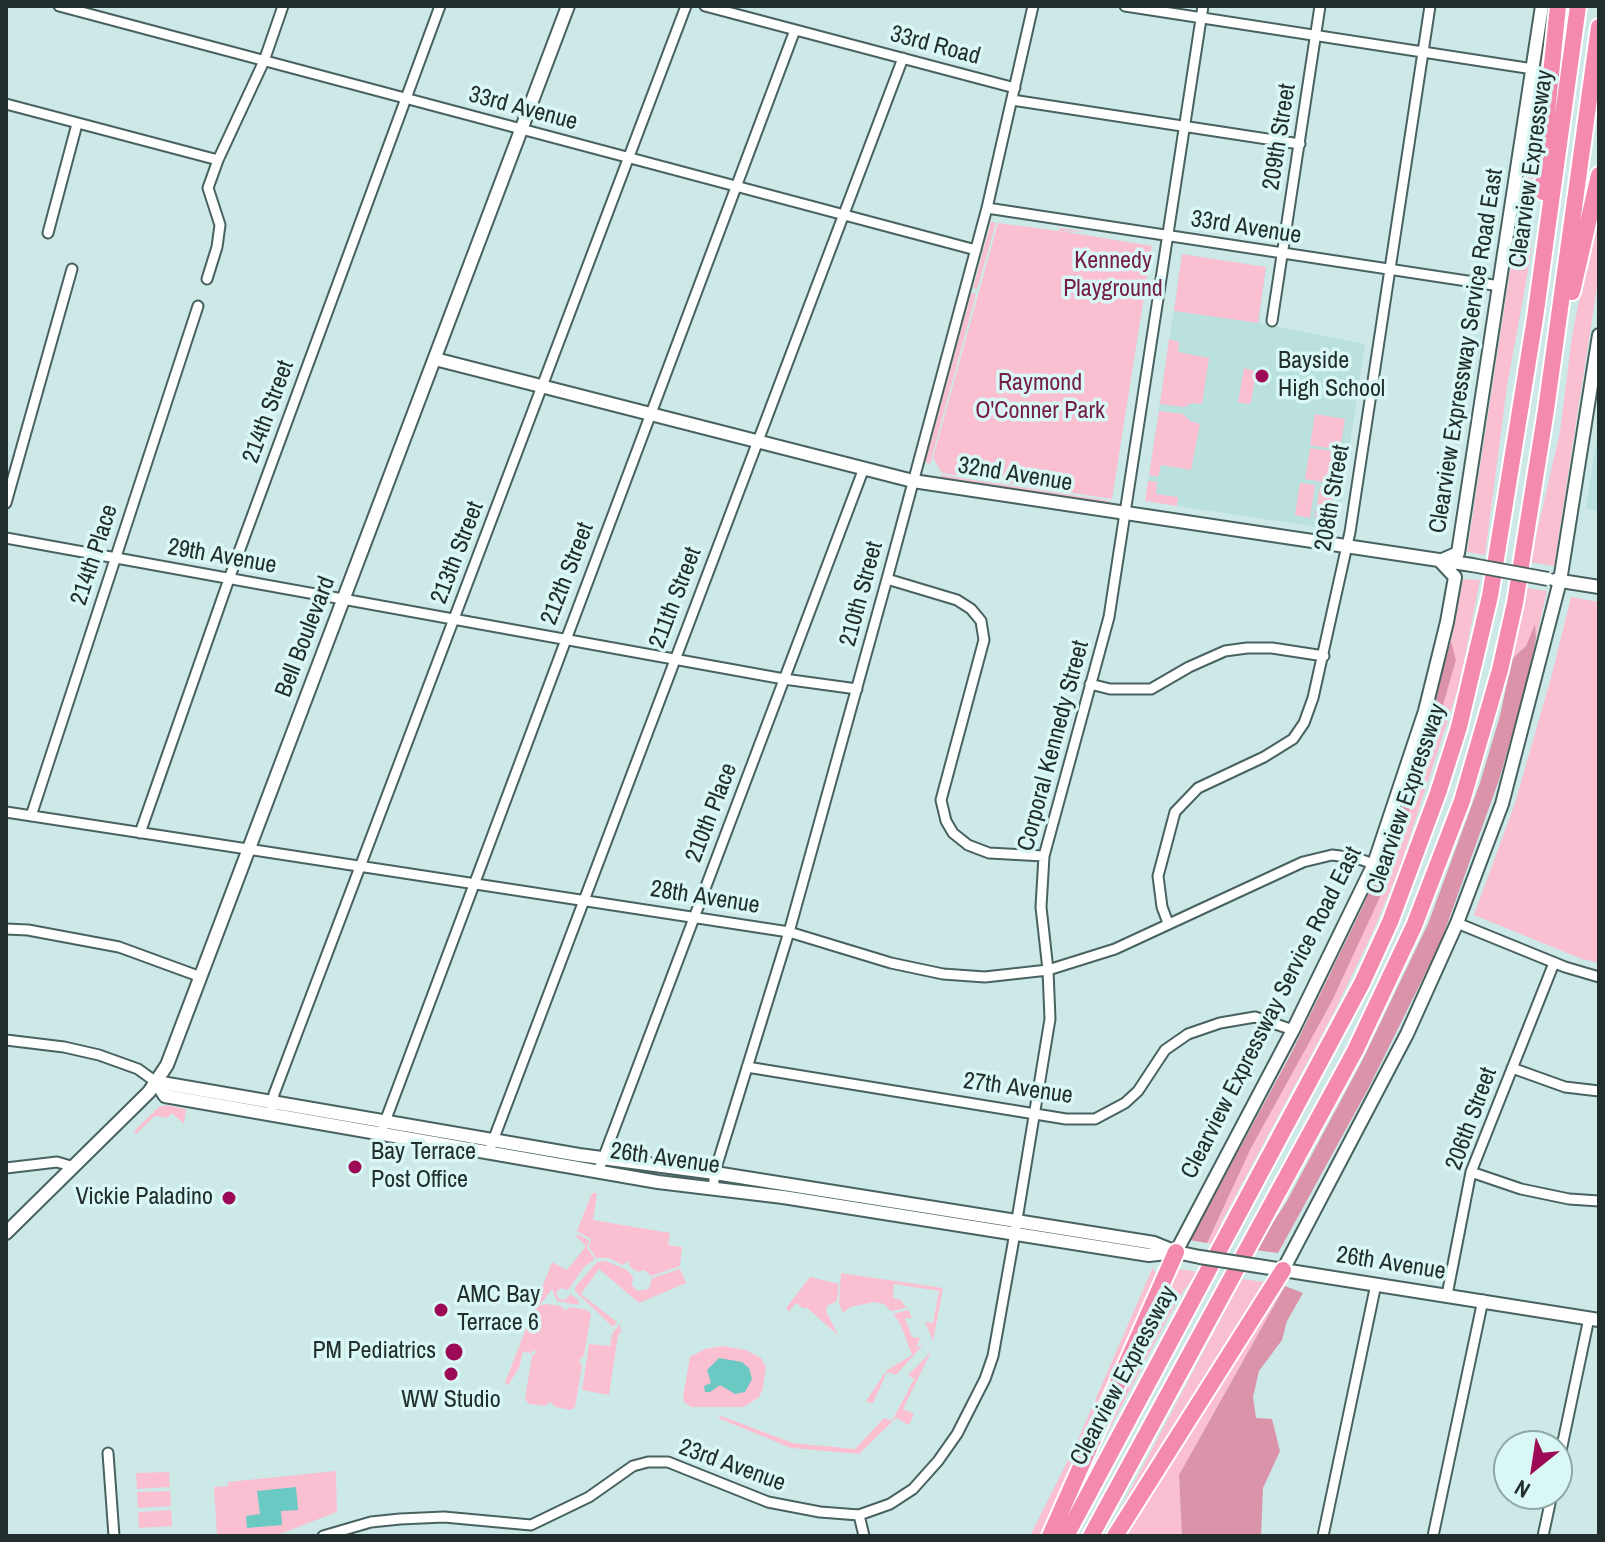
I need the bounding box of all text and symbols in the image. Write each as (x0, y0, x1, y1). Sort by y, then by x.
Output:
street label: 33rd Road (887, 20, 983, 72)
street label: Clearview Expressway (1504, 68, 1560, 270)
street label: 33rd Avenue (466, 81, 580, 137)
street label: 209th Street (1257, 82, 1303, 192)
street label: Clearview Expressway Service Road East (1424, 167, 1510, 535)
street label: 33rd Avenue (1189, 205, 1303, 251)
park label: Kennedy Playground (1063, 248, 1163, 304)
place label: Bayside High School (1278, 348, 1385, 404)
street label: 214th Street (237, 357, 301, 467)
marker: Bayside High School (1253, 367, 1271, 385)
park label: Raymond O'Conner Park (975, 370, 1105, 426)
street label: 208th Street (1310, 443, 1356, 553)
street label: 32nd Avenue (956, 452, 1074, 498)
street label: 213th Street (425, 498, 491, 608)
street label: 214th Place (65, 501, 125, 609)
street label: 212th Street (535, 519, 601, 629)
street label: 29th Avenue (165, 533, 279, 581)
street label: 210th Street (834, 538, 890, 650)
street label: 211th Street (644, 543, 708, 653)
street label: Bell Boulevard (270, 573, 342, 701)
street label: Corporal Kennedy Street (1012, 638, 1096, 854)
street label: Clearview Expressway (1361, 700, 1453, 898)
street label: 210th Place (680, 759, 744, 867)
street label: Clearview Expressway Service Road East (1176, 842, 1368, 1184)
street label: 28th Avenue (648, 875, 762, 921)
street label: 206th Street (1440, 1064, 1504, 1174)
street label: 27th Avenue (961, 1067, 1075, 1111)
street label: 26th Avenue (608, 1137, 722, 1181)
place label: Bay Terrace Post Office (371, 1139, 476, 1195)
marker: Bay Terrace Post Office (346, 1158, 364, 1176)
place label: Vickie Paladino (75, 1184, 213, 1212)
marker: Vickie Paladino (220, 1189, 238, 1207)
street label: 26th Avenue (1334, 1241, 1448, 1287)
street label: Clearview Expressway (1065, 1281, 1183, 1471)
place label: AMC Bay Terrace 6 (457, 1282, 540, 1338)
marker: AMC Bay Terrace 6 (432, 1301, 450, 1319)
place label: PM Pediatrics (312, 1338, 436, 1366)
marker: PM Pediatrics (443, 1341, 465, 1363)
marker: WW Studio (442, 1365, 460, 1383)
place label: WW Studio (401, 1387, 501, 1415)
north arrow (1493, 1430, 1573, 1510)
street label: 23rd Avenue (675, 1433, 789, 1499)
text: N (1509, 1473, 1535, 1505)

